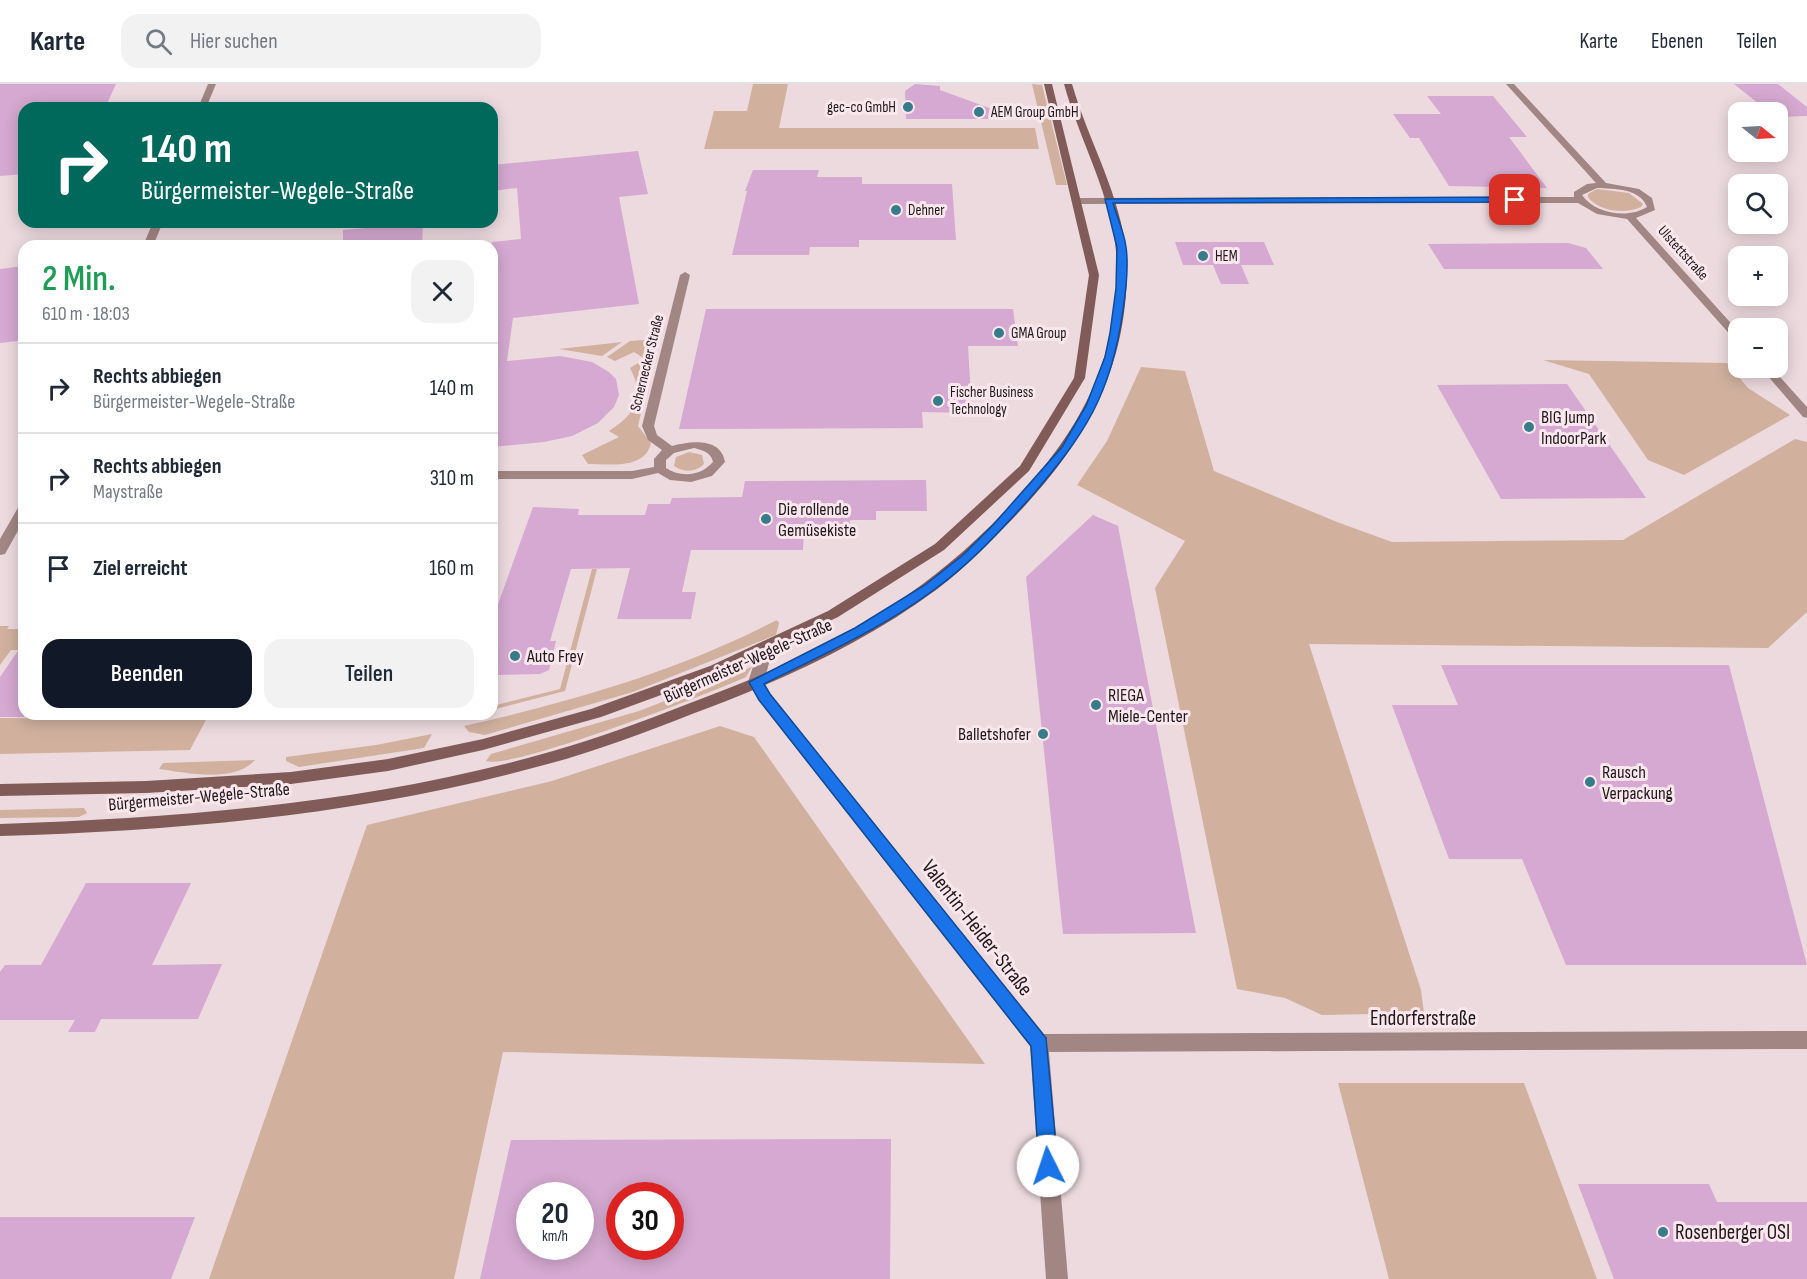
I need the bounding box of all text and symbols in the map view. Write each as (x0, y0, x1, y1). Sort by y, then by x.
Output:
search box (121, 14, 541, 68)
text: Karte (30, 25, 85, 58)
icon: search (142, 25, 175, 58)
text: Hier suchen (190, 28, 278, 55)
text: Karte (1580, 29, 1618, 54)
text: Ebenen (1651, 29, 1703, 54)
text: Teilen (1736, 29, 1777, 54)
place label: gec-co GmbH (827, 98, 896, 117)
marker: gec-co GmbH (901, 100, 915, 114)
north arrow (1728, 102, 1788, 162)
map controls (1728, 102, 1788, 378)
place label: AEM Group GmbH (990, 103, 1079, 122)
marker: AEM Group GmbH (972, 105, 986, 119)
text: 140 m (141, 124, 232, 175)
icon: right (42, 126, 120, 204)
pin (1489, 174, 1540, 225)
button: search (1728, 174, 1788, 234)
text: Bürgermeister-Wegele-Straße (141, 175, 414, 207)
icon: arrive (1498, 183, 1531, 216)
place label: Dehner (908, 201, 945, 220)
marker: Dehner (889, 203, 903, 217)
street label: Ulstettstraße (1653, 222, 1713, 284)
button: + (1728, 246, 1788, 306)
place label: HEM (1215, 247, 1238, 266)
marker: HEM (1196, 249, 1210, 263)
text: 2 Min. (42, 258, 116, 301)
button: close (411, 260, 474, 323)
text: 610 m · 18:03 (42, 302, 130, 326)
street label: Schernecker Straße (626, 313, 668, 413)
button: − (1728, 318, 1788, 378)
place label: GMA Group (1011, 324, 1067, 343)
marker: GMA Group (992, 326, 1006, 340)
text: Rechts abbiegen (93, 363, 222, 390)
icon: right (42, 372, 75, 405)
text: 140 m (430, 375, 474, 402)
place label: Fischer Business Technology (950, 383, 1033, 419)
text: Bürgermeister-Wegele-Straße (93, 390, 295, 414)
marker: Fischer Business Technology (931, 394, 945, 408)
place label: BIG Jump IndoorPark (1541, 407, 1606, 449)
marker: BIG Jump IndoorPark (1522, 420, 1536, 434)
text: Rechts abbiegen (93, 453, 222, 480)
icon: right (42, 462, 75, 495)
text: 310 m (430, 465, 474, 492)
text: Maystraße (93, 480, 163, 504)
place label: Die rollende Gemüsekiste (778, 499, 856, 541)
marker: Die rollende Gemüsekiste (759, 512, 773, 526)
icon: arrive (42, 552, 75, 585)
text: Ziel erreicht (93, 555, 188, 582)
text: 160 m (429, 555, 474, 582)
street label: Bürgermeister-Wegele-Straße (661, 614, 835, 708)
button: Beenden (42, 639, 252, 708)
button: Teilen (264, 639, 474, 708)
place label: Auto Frey (526, 646, 584, 667)
marker: Auto Frey (508, 649, 522, 663)
place label: RIEGA Miele-Center (1108, 685, 1188, 727)
marker: RIEGA Miele-Center (1089, 698, 1103, 712)
place label: Balletshofer (958, 724, 1031, 745)
marker: Balletshofer (1036, 727, 1050, 741)
place label: Rausch Verpackung (1602, 762, 1673, 804)
marker: Rausch Verpackung (1583, 775, 1597, 789)
street label: Bürgermeister-Wegele-Straße (107, 779, 291, 815)
street label: Valentin-Heider-Straße (916, 855, 1038, 1001)
street label: Endorferstraße (1370, 1006, 1476, 1031)
position arrow (1016, 1134, 1080, 1198)
speed limit sign: 30 (606, 1182, 684, 1260)
text: 20 (541, 1196, 569, 1232)
place label: Rosenberger OSI (1675, 1220, 1790, 1245)
marker: Rosenberger OSI (1656, 1225, 1670, 1239)
text: km/h (542, 1227, 568, 1246)

